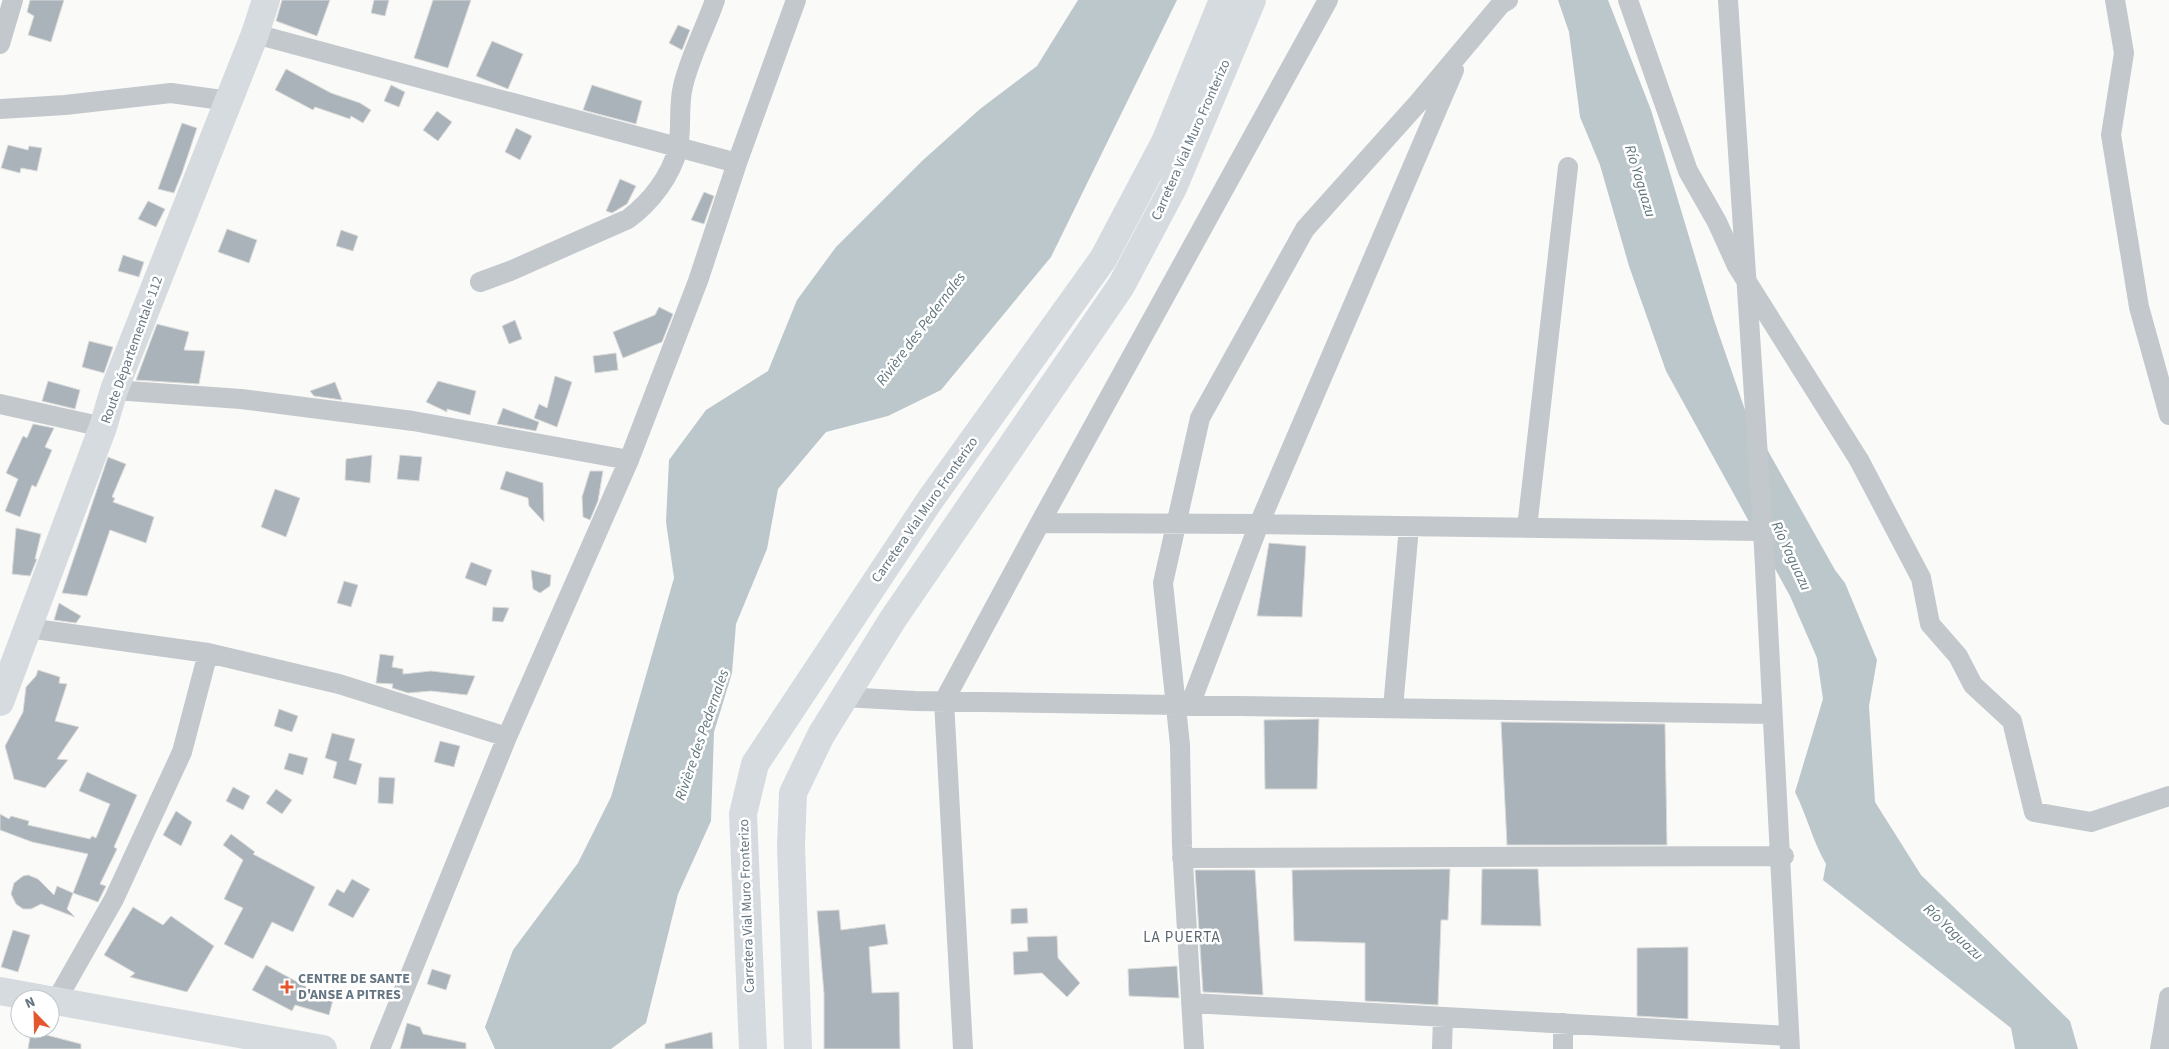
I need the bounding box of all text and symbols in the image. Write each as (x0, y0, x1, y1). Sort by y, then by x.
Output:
street label: Carretera Vial Muro Fronterizo (1146, 56, 1236, 224)
water label: Río Yaguazu (1619, 142, 1661, 220)
water label: Rivière des Pedernales (871, 268, 971, 390)
street label: Route Départementale 112 (96, 273, 168, 427)
street label: Carretera Vial Muro Fronterizo (867, 433, 983, 587)
water label: Río Yaguazu (1766, 518, 1816, 594)
water label: Rivière des Pedernales (670, 667, 734, 803)
street label: Carretera Vial Muro Fronterizo (734, 819, 760, 993)
water label: Río Yaguazu (1919, 899, 1988, 965)
district label: LA PUERTA (1143, 927, 1221, 948)
place label: CENTRE DE SANTE D'ANSE A PITRES (298, 969, 410, 1005)
marker: CENTRE DE SANTE D'ANSE A PITRES (280, 980, 294, 994)
north arrow (10, 989, 60, 1039)
text: N (22, 992, 39, 1014)

